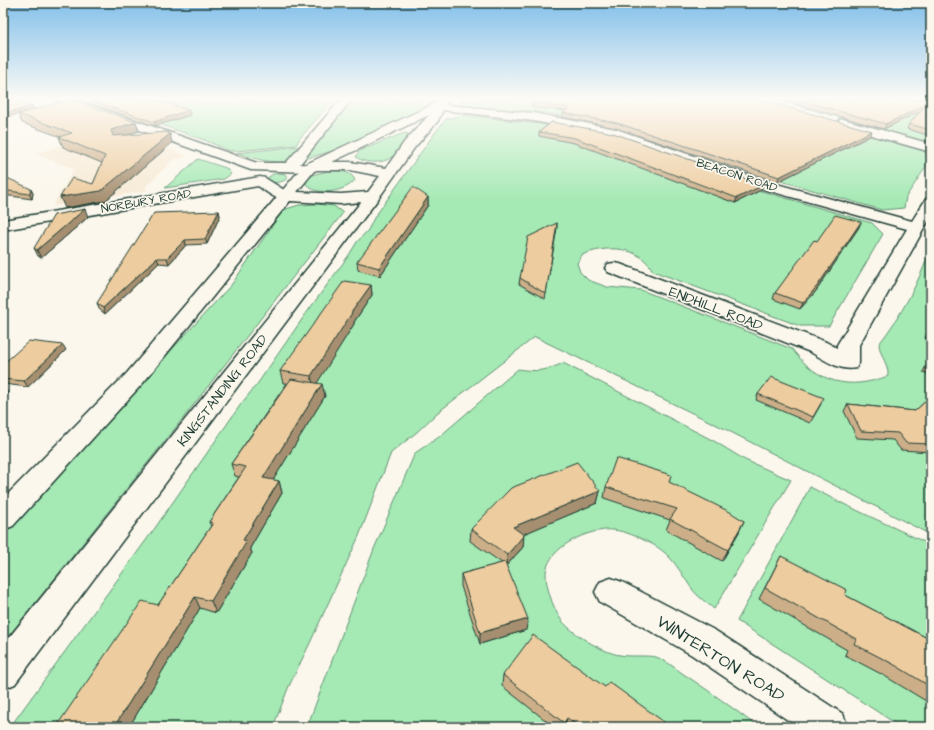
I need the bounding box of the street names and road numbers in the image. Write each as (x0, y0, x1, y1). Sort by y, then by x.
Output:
street label: BEACON ROAD (694, 154, 780, 197)
street label: NORBURY ROAD (100, 185, 193, 218)
street label: ENDHILL ROAD (666, 282, 766, 336)
street label: KINGSTANDING ROAD (173, 330, 273, 451)
street label: WINTERTON ROAD (652, 610, 789, 708)

